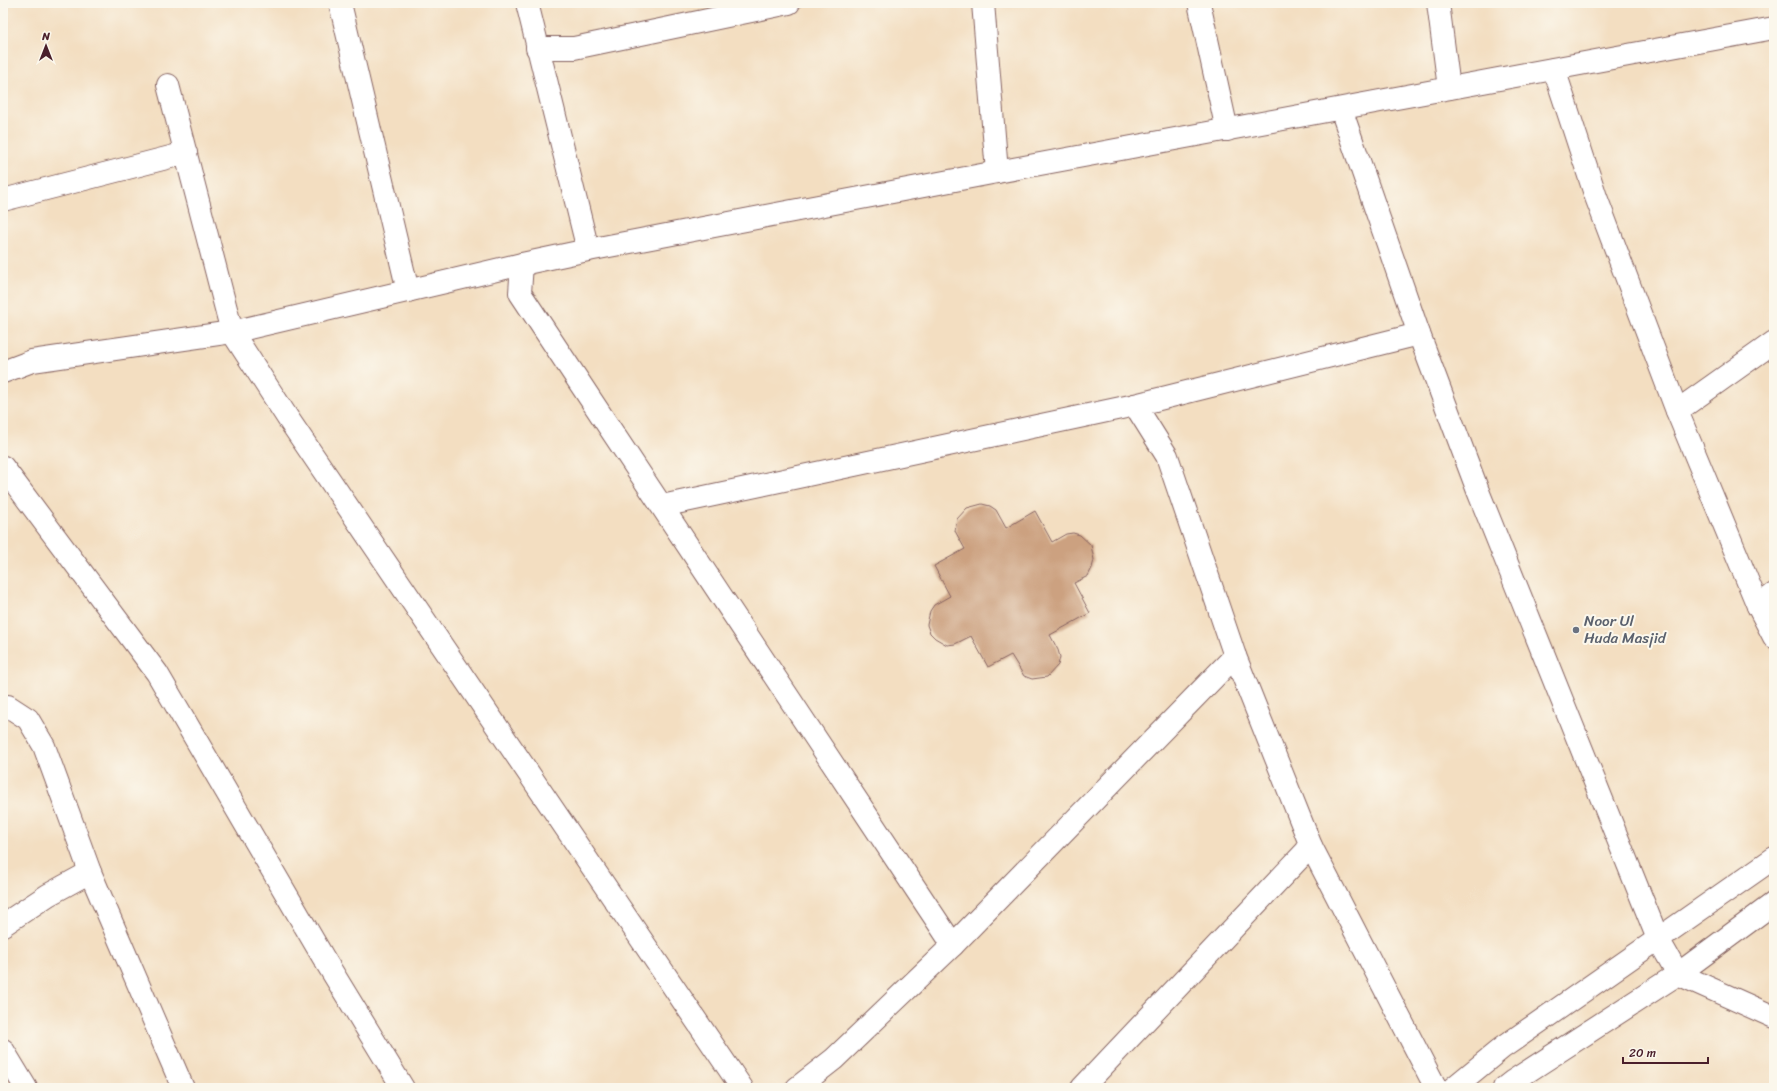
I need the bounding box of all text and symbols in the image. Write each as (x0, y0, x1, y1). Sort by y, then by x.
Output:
north arrow (26, 26, 66, 66)
text: N (41, 27, 50, 46)
place label: Noor Ul Huda Masjid (1584, 608, 1667, 651)
marker: Noor Ul Huda Masjid (1571, 625, 1581, 635)
scale bar (1623, 1039, 1708, 1065)
text: 20 m (1629, 1042, 1656, 1064)

